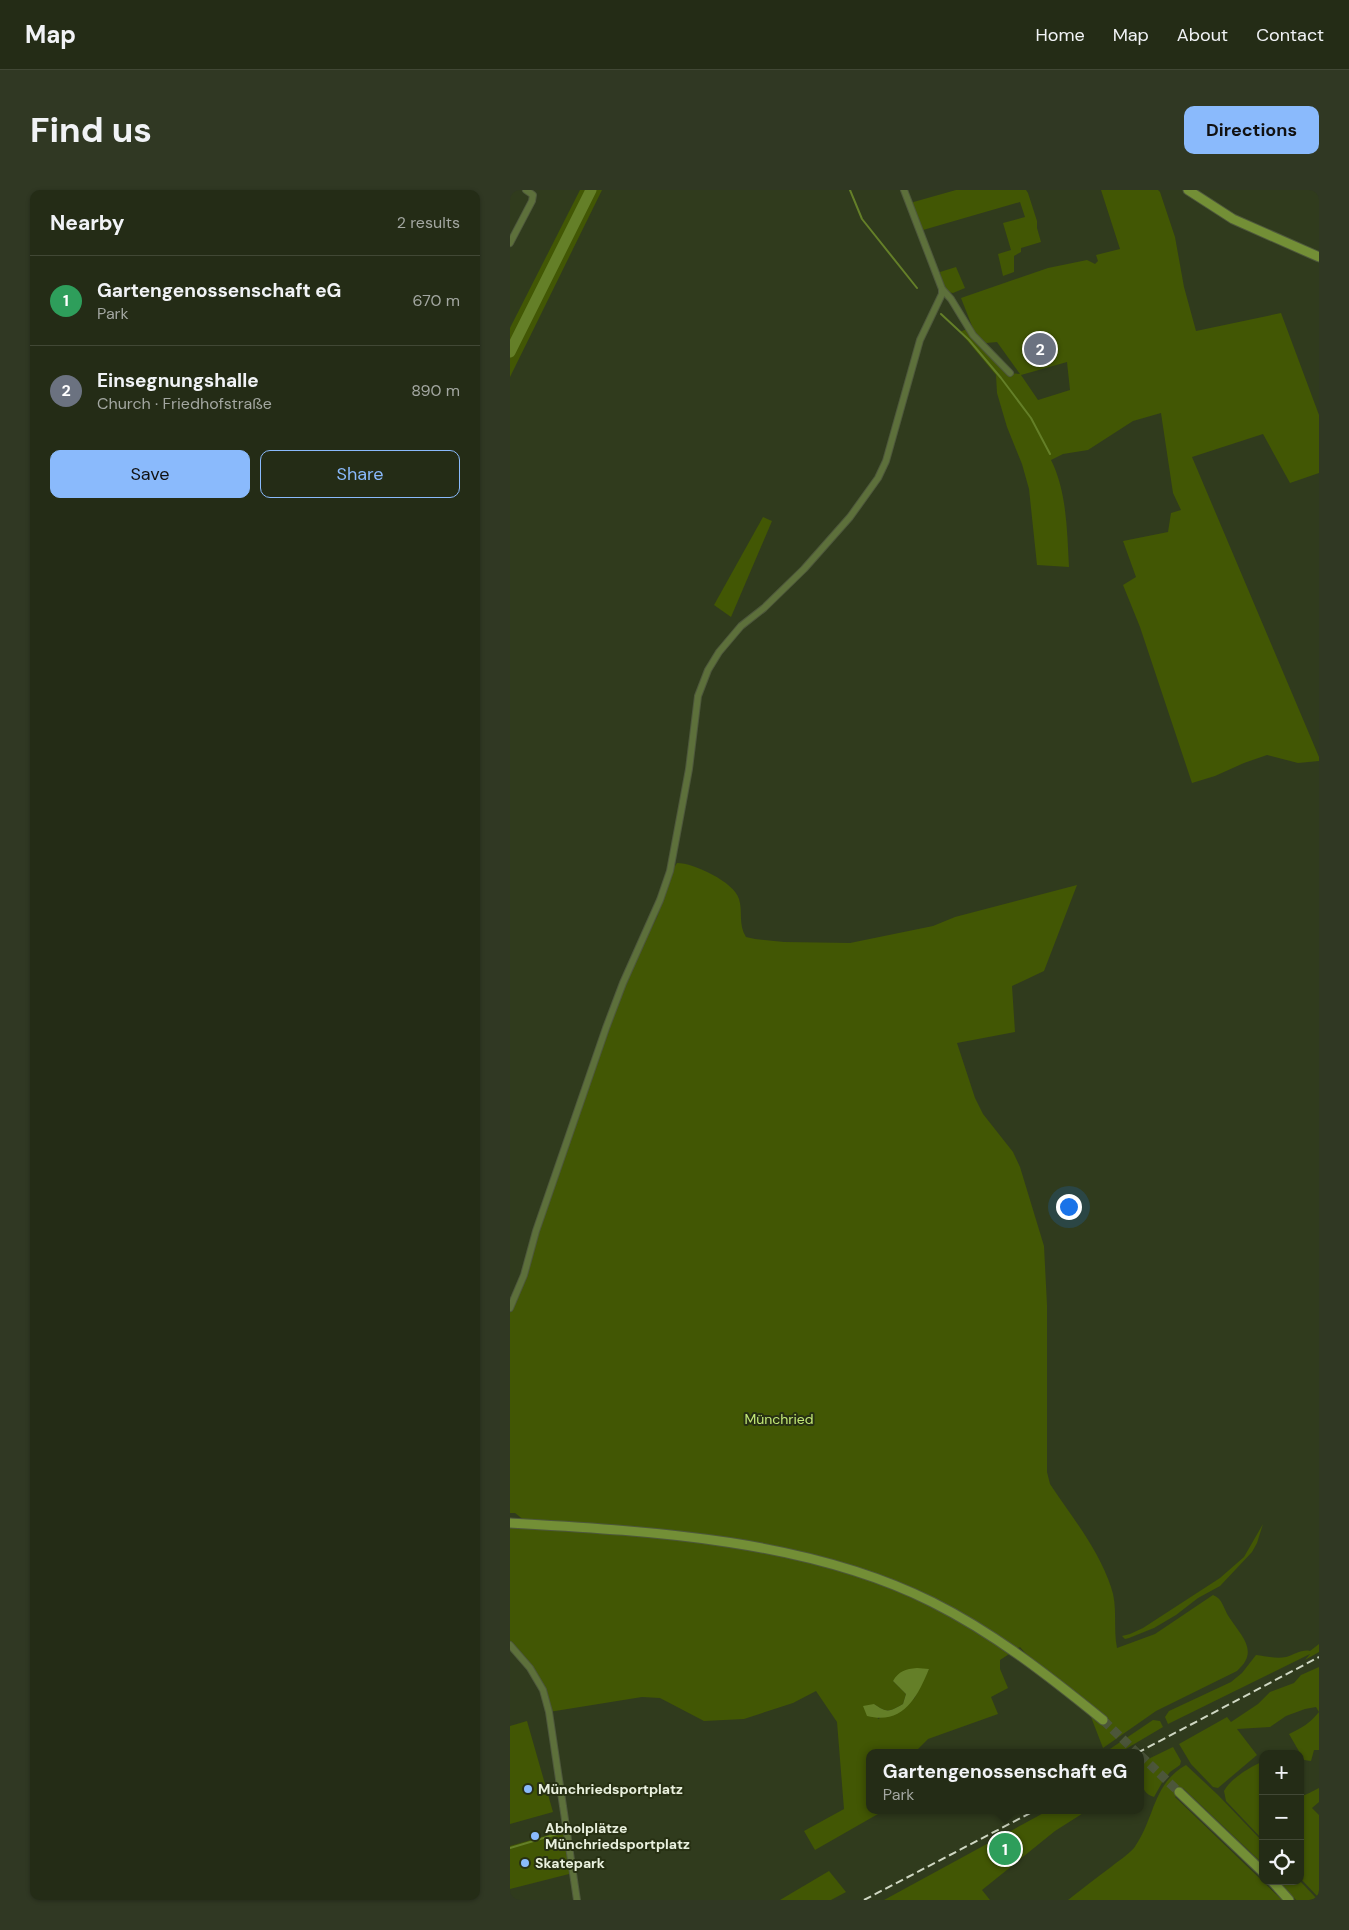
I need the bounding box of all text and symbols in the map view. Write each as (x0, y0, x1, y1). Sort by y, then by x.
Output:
text: Map (25, 19, 76, 50)
text: Home (1035, 23, 1085, 47)
text: Map (1113, 23, 1149, 47)
text: About (1177, 23, 1228, 47)
text: Contact (1256, 23, 1324, 47)
button: Directions (1184, 106, 1319, 154)
text: Find us (30, 107, 152, 153)
text: Nearby (50, 209, 124, 237)
text: 2 results (397, 212, 460, 233)
text: Gartengenossenschaft eG (97, 278, 341, 303)
text: 1 (63, 290, 69, 311)
text: 670 m (413, 290, 460, 311)
text: Park (97, 303, 129, 324)
pin: 2 (1024, 330, 1056, 368)
text: Einsegnungshalle (97, 368, 259, 393)
text: 2 (61, 380, 71, 401)
text: 890 m (411, 380, 460, 401)
text: Church · Friedhofstraße (97, 393, 272, 414)
button: Save (50, 450, 250, 498)
button: Share (260, 450, 460, 498)
your location (1056, 1194, 1082, 1220)
park label: Münchried (744, 1410, 814, 1428)
popup (866, 1749, 1144, 1814)
map controls (1259, 1750, 1304, 1885)
button: + (1259, 1750, 1304, 1795)
text: Gartengenossenschaft eG (883, 1759, 1127, 1784)
place label: Münchriedsportplatz (538, 1780, 683, 1798)
marker: Münchriedsportplatz (522, 1783, 534, 1795)
text: Park (883, 1784, 914, 1805)
button: − (1259, 1795, 1304, 1840)
place label: Abholplätze Münchriedsportplatz (545, 1819, 690, 1853)
marker: Abholplätze Münchriedsportplatz (529, 1830, 541, 1842)
pin: 1 (989, 1830, 1021, 1868)
button: locate (1259, 1840, 1304, 1885)
place label: Skatepark (535, 1854, 605, 1872)
marker: Skatepark (519, 1857, 531, 1869)

